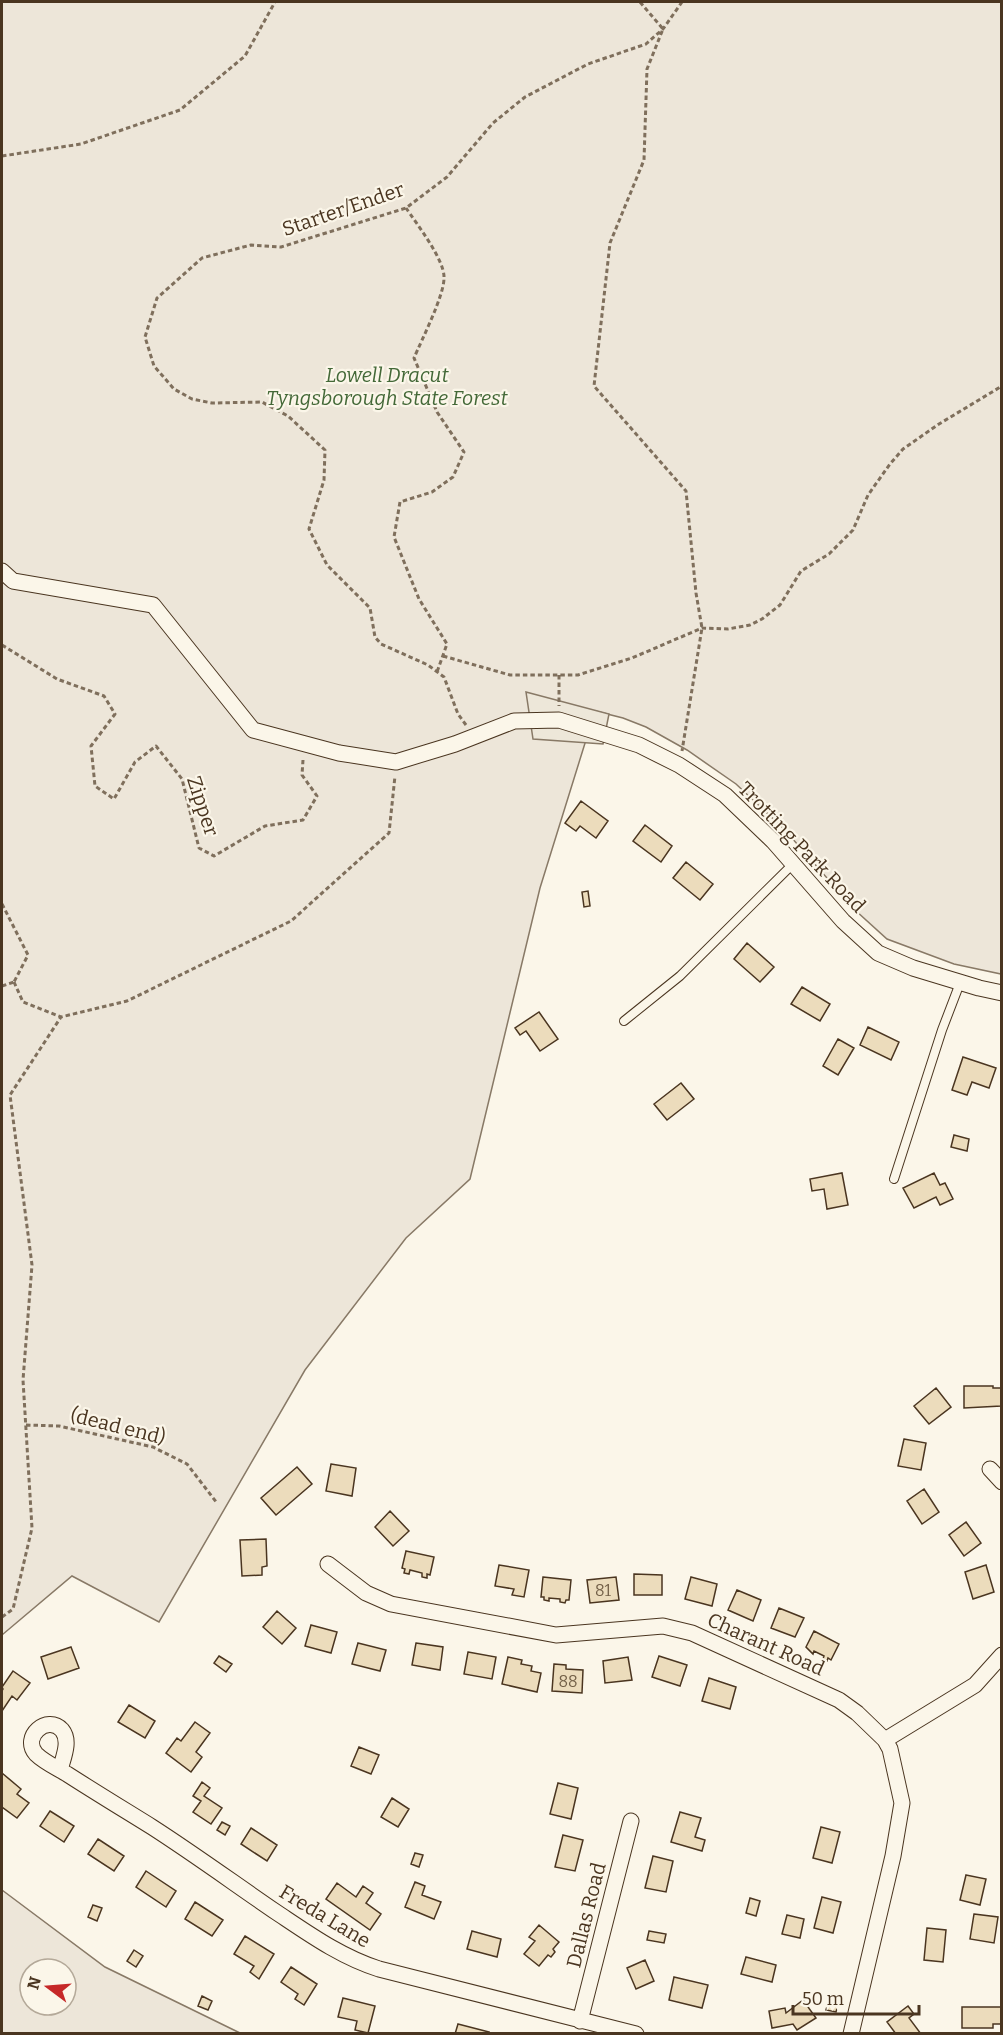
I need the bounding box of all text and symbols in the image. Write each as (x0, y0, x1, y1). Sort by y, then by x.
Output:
street label: Starter/Ender (279, 177, 407, 241)
park label: Lowell Dracut Tyngsborough State Forest (266, 363, 509, 410)
street label: Zipper (182, 773, 224, 839)
street label: Trotting Park Road (733, 777, 871, 918)
street label: (dead end) (68, 1403, 168, 1449)
house number: 81 (595, 1581, 612, 1600)
street label: Charant Road (704, 1607, 828, 1681)
house number: 88 (558, 1672, 578, 1691)
street label: Dallas Road (561, 1860, 611, 1970)
street label: Freda Lane (275, 1879, 375, 1953)
north arrow (18, 1957, 78, 2017)
text: N (23, 1974, 45, 1992)
scale bar (793, 1978, 919, 2016)
text: 50 m (802, 1988, 844, 2010)

